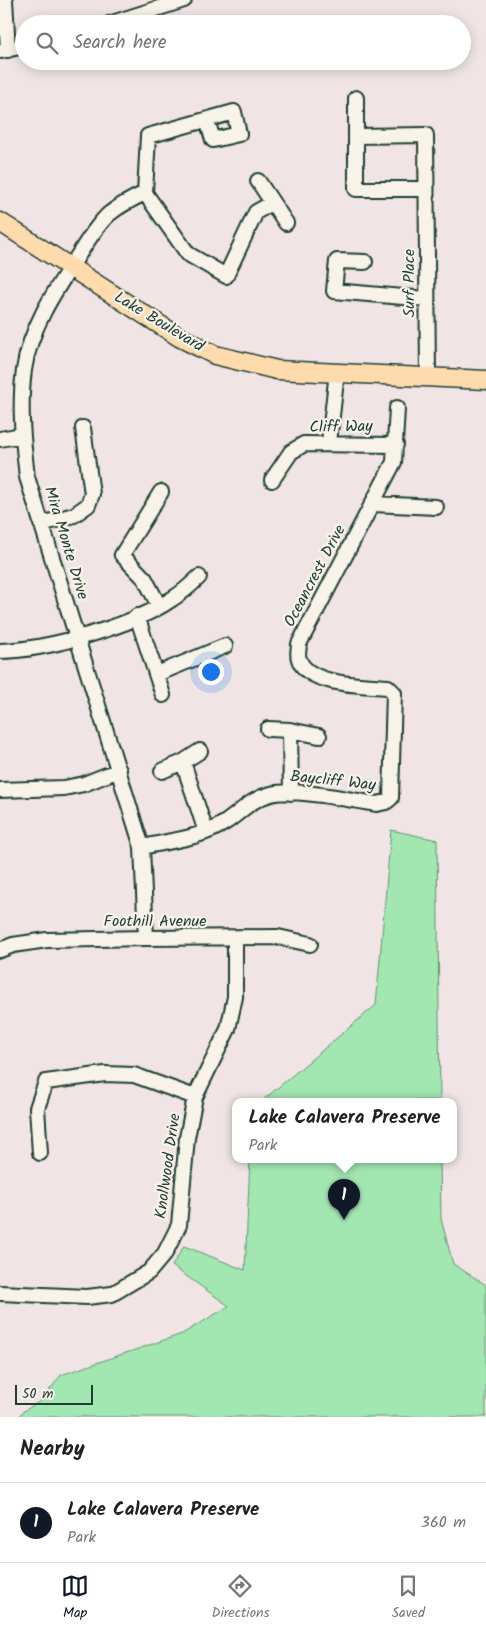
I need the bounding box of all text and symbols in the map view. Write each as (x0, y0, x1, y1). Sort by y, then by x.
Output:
search box (15, 15, 471, 70)
text: Search here (73, 28, 167, 58)
icon: search (33, 29, 61, 57)
street label: Surf Place (397, 249, 422, 317)
street label: Lake Boulevard (109, 285, 210, 359)
street label: Cliff Way (309, 414, 373, 440)
street label: Mira Monte Drive (37, 483, 95, 603)
street label: Oceancrest Drive (278, 520, 352, 632)
your location (198, 659, 224, 685)
street label: Baycliff Way (289, 764, 378, 798)
street label: Foothill Avenue (104, 909, 206, 934)
popup (232, 1098, 457, 1163)
text: Lake Calavera Preserve (248, 1103, 441, 1133)
street label: Knollwood Drive (148, 1112, 188, 1220)
text: Park (248, 1133, 277, 1158)
pin: 1 (328, 1179, 360, 1220)
scale bar (15, 1382, 92, 1405)
text: 50 m (22, 1383, 53, 1405)
text: Nearby (20, 1433, 85, 1466)
text: Lake Calavera Preserve (67, 1495, 259, 1525)
text: 1 (34, 1510, 38, 1535)
text: 360 m (421, 1510, 466, 1535)
text: Park (67, 1525, 96, 1550)
tab: Map (61, 1572, 89, 1624)
tab: Directions (211, 1572, 269, 1624)
tab: Saved (392, 1572, 425, 1624)

